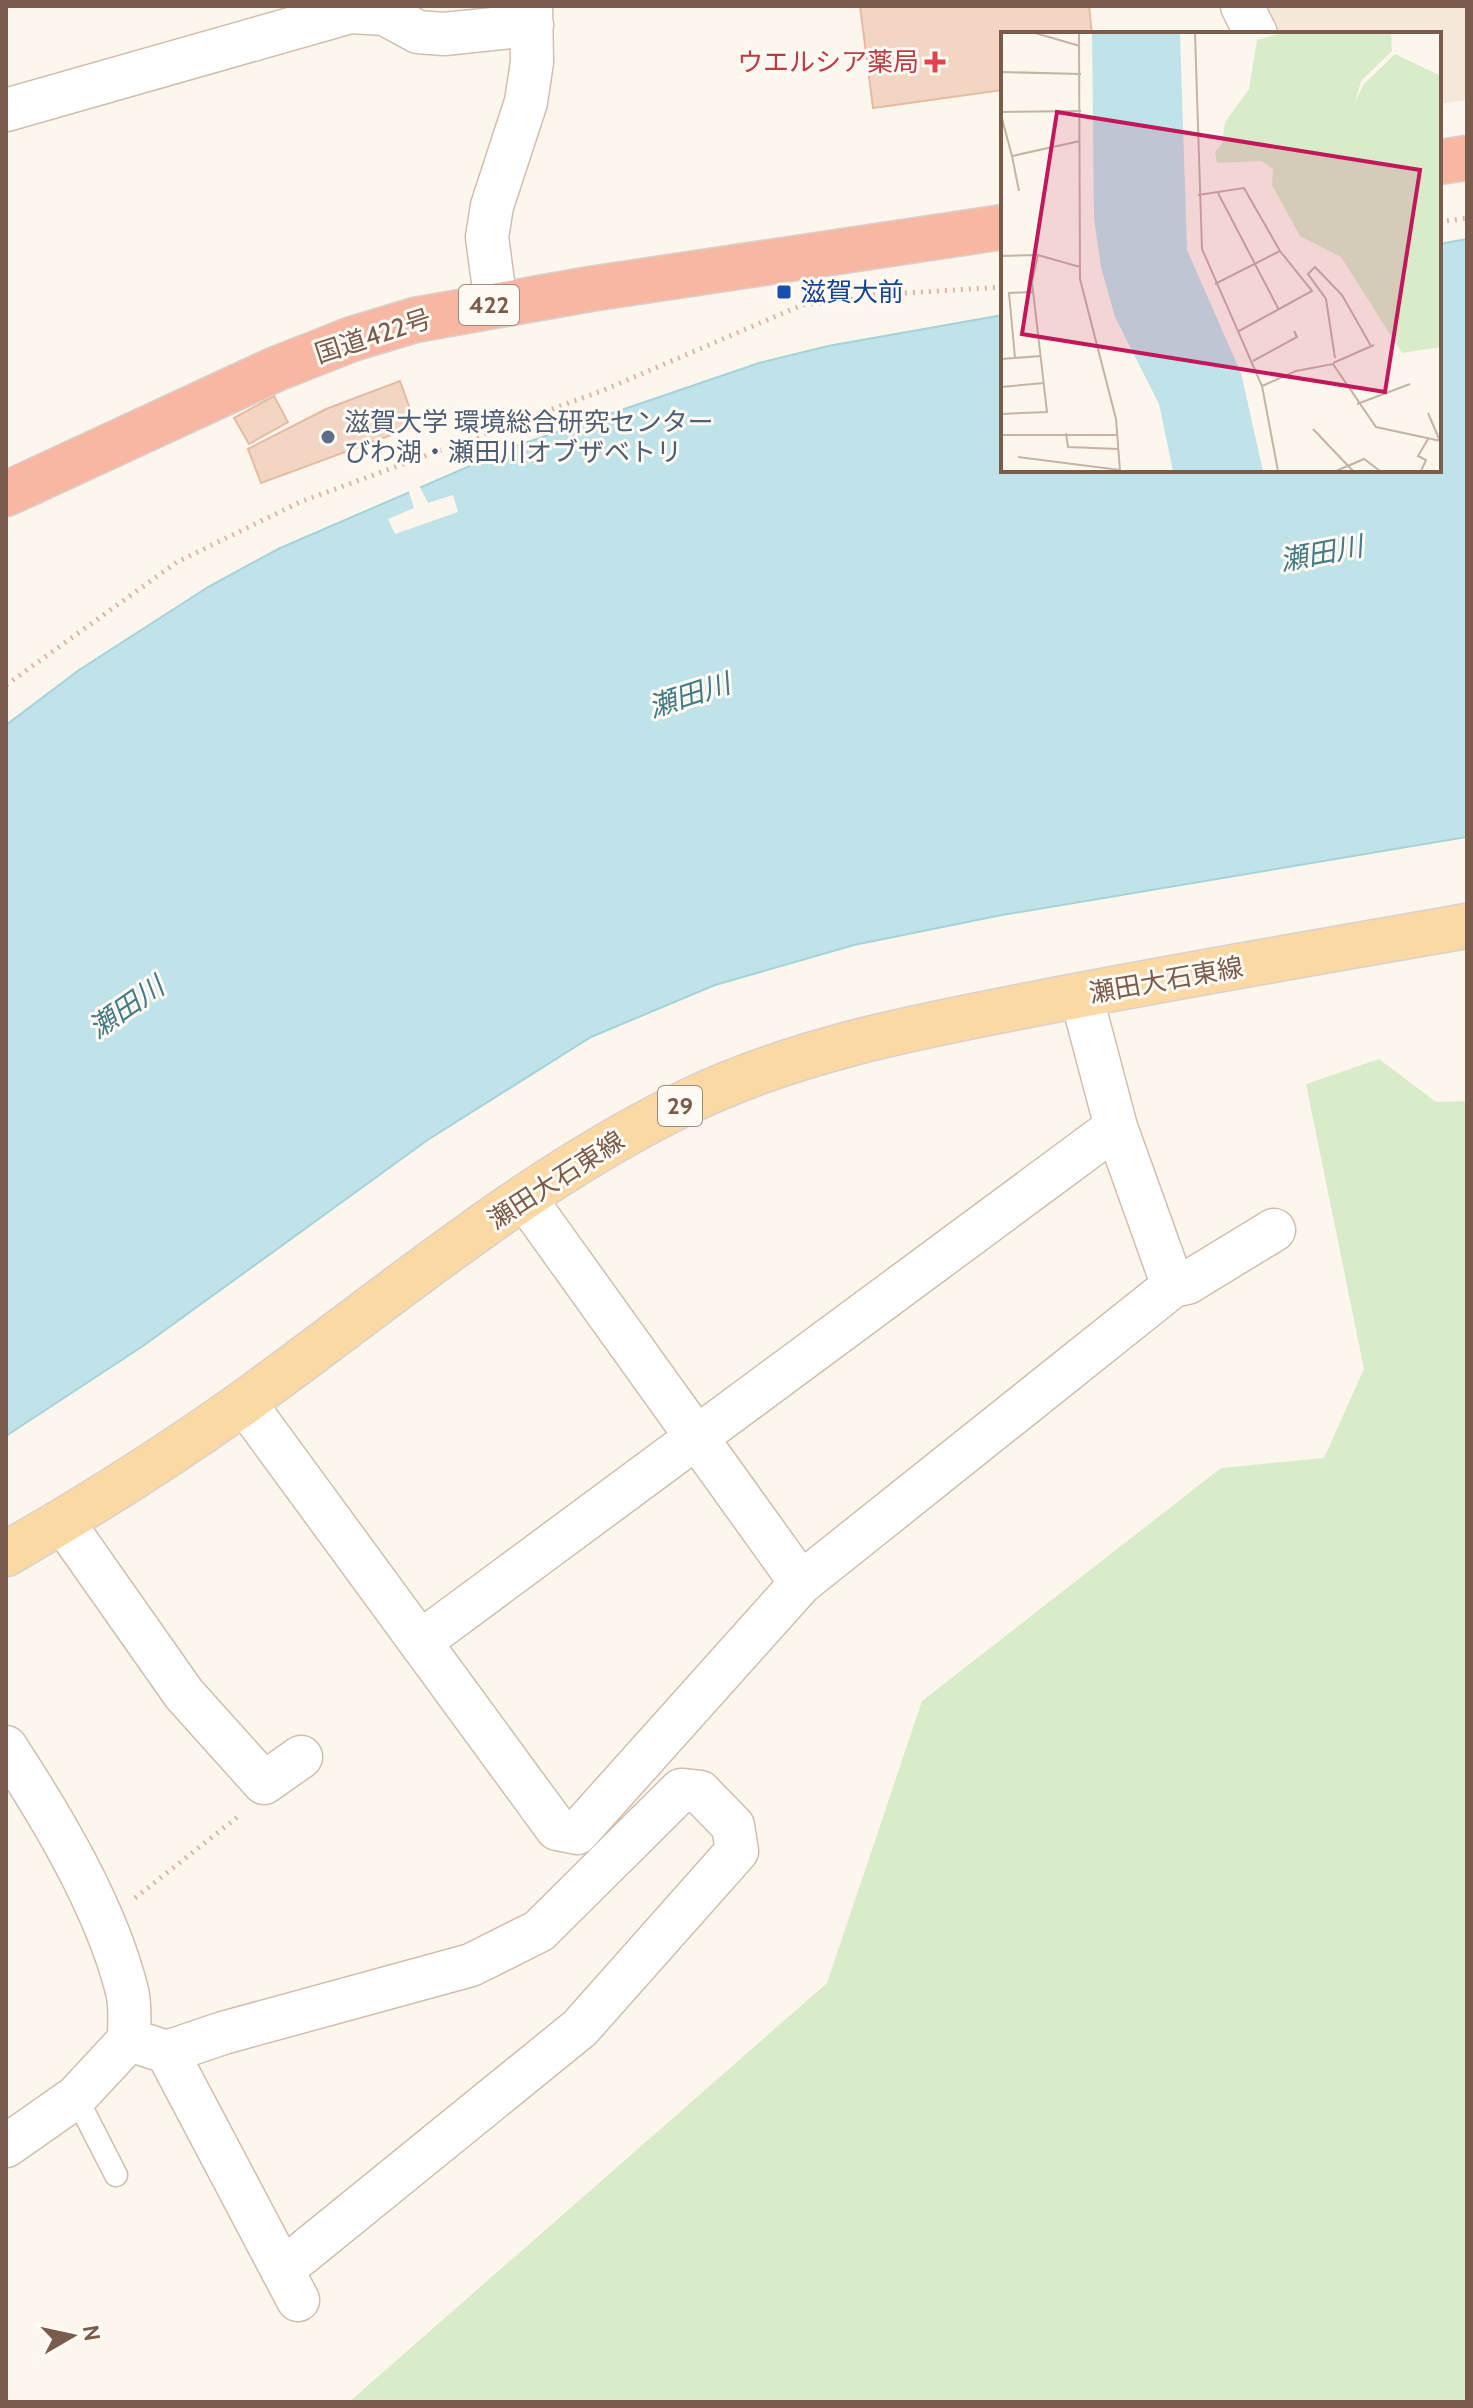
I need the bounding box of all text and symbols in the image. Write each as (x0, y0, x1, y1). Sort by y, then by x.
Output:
inset map (1001, 32, 1441, 472)
place label: ウエルシア薬局 (737, 46, 919, 78)
marker: ウエルシア薬局 (926, 53, 944, 71)
place label: 滋賀大前 (800, 276, 904, 308)
marker: 滋賀大前 (775, 283, 793, 301)
road number: 422 (459, 285, 519, 325)
street label: 国道422号 (311, 302, 435, 370)
place label: 滋賀大学 環境総合研究センター びわ湖・瀬田川オブザベトリ (344, 406, 714, 468)
marker: 滋賀大学 環境総合研究センター びわ湖・瀬田川オブザベトリ (319, 428, 337, 446)
water label: 瀬田川 (1277, 528, 1368, 578)
water label: 瀬田川 (644, 665, 737, 724)
street label: 瀬田大石東線 (1086, 951, 1246, 1009)
water label: 瀬田川 (82, 967, 173, 1045)
road number: 29 (658, 1086, 702, 1126)
street label: 瀬田大石東線 (482, 1124, 630, 1236)
north arrow (32, 2296, 112, 2376)
text: N (77, 2323, 106, 2343)

